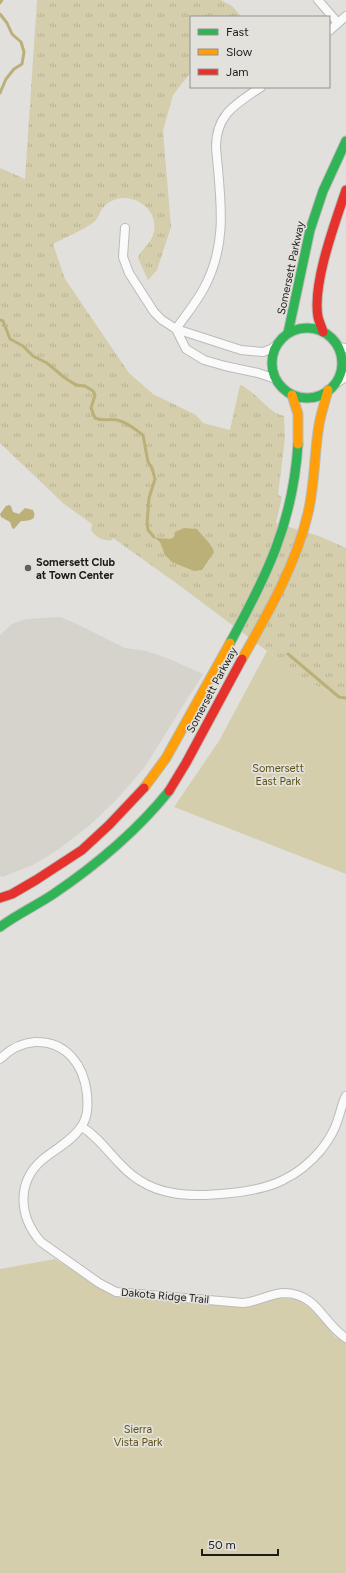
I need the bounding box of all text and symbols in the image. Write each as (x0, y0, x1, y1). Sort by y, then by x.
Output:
legend (190, 16, 330, 88)
text: Fast (226, 25, 249, 39)
text: Slow (226, 45, 253, 59)
text: Jam (226, 65, 249, 79)
street label: Somersett Parkway (275, 220, 307, 316)
place label: Somersett Club at Town Center (36, 556, 116, 582)
marker: Somersett Club at Town Center (23, 563, 33, 573)
street label: Somersett Parkway (184, 645, 240, 735)
park label: Somersett East Park (252, 762, 304, 788)
street label: Dakota Ridge Trail (121, 1286, 209, 1306)
park label: Sierra Vista Park (114, 1423, 163, 1449)
scale bar (202, 1531, 278, 1557)
text: 50 m (208, 1538, 236, 1552)

